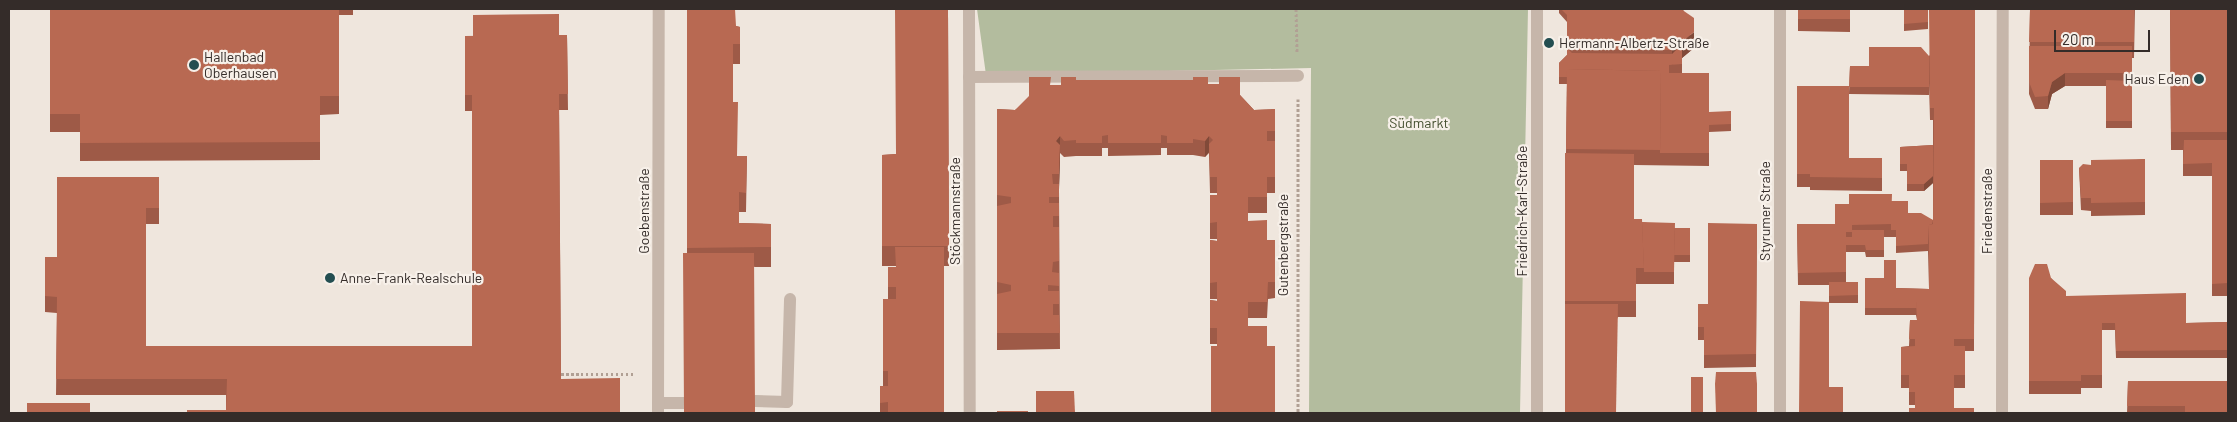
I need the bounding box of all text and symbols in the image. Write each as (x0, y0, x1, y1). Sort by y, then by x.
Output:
scale bar (2057, 20, 2153, 52)
text: 20 m (2062, 30, 2094, 48)
place label: Hermann-Albertz-Straße (1559, 35, 1710, 51)
marker: Hermann-Albertz-Straße (1543, 37, 1555, 49)
place label: Hallenbad Oberhausen (204, 49, 277, 82)
marker: Hallenbad Oberhausen (188, 59, 200, 71)
place label: Haus Eden (2125, 71, 2189, 87)
marker: Haus Eden (2193, 73, 2205, 85)
park label: Südmarkt (1389, 115, 1449, 131)
street label: Friedrich-Karl-Straße (1514, 146, 1530, 276)
street label: Stöckmannstraße (947, 157, 963, 265)
street label: Styrumer Straße (1757, 161, 1773, 261)
street label: Goebenstraße (636, 168, 652, 254)
street label: Friedenstraße (1979, 168, 1995, 254)
street label: Gutenbergstraße (1275, 194, 1291, 296)
place label: Anne-Frank-Realschule (340, 270, 482, 286)
marker: Anne-Frank-Realschule (324, 272, 336, 284)

